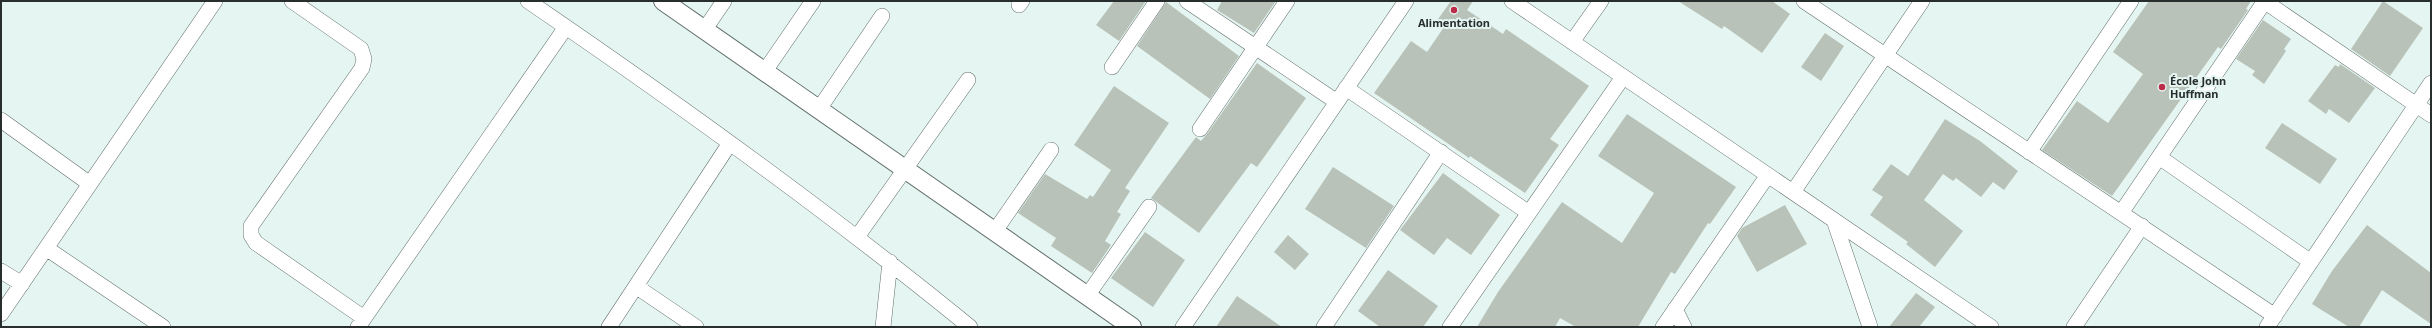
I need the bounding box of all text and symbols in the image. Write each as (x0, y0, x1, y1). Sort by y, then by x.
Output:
marker: Alimentation (1449, 5, 1459, 15)
place label: Alimentation (1418, 15, 1490, 30)
place label: École John Huffman (2170, 73, 2226, 101)
marker: École John Huffman (2157, 82, 2167, 92)

